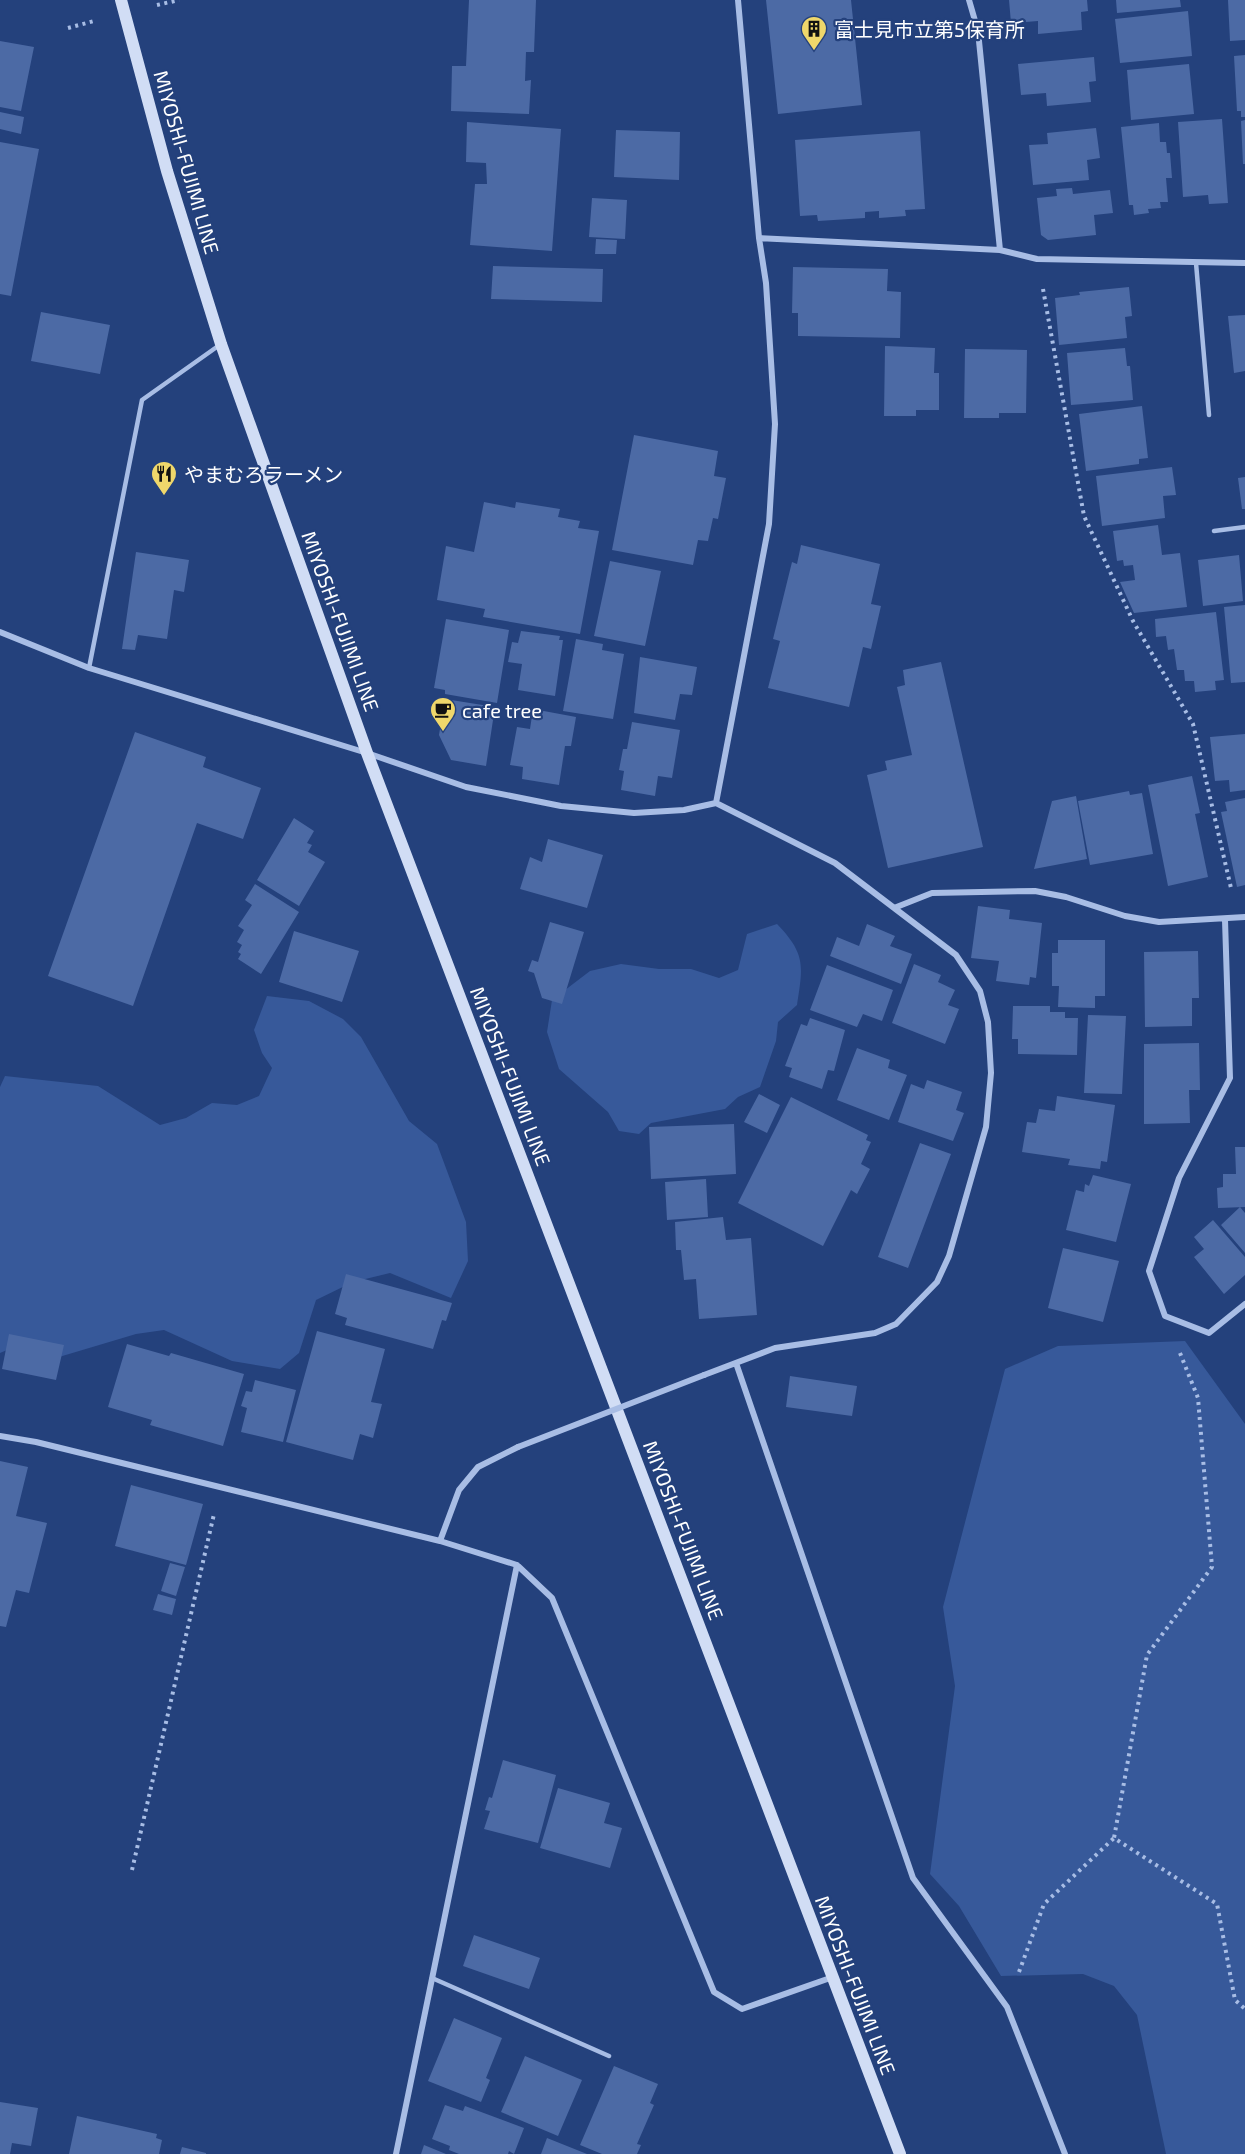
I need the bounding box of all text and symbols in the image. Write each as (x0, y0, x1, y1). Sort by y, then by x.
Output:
building icon: 富士見市立第5保育所 (799, 14, 829, 52)
place label: 富士見市立第5保育所 (834, 17, 1025, 41)
street label: MIYOSHI-FUJIMI LINE (149, 67, 225, 257)
restaurant icon: やまむろラーメン (149, 459, 179, 497)
place label: やまむろラーメン (184, 462, 343, 486)
street label: MIYOSHI-FUJIMI LINE (297, 528, 385, 714)
cafe icon: cafe tree (428, 695, 458, 733)
place label: cafe tree (462, 698, 542, 722)
street label: MIYOSHI-FUJIMI LINE (466, 983, 556, 1169)
street label: MIYOSHI-FUJIMI LINE (639, 1437, 729, 1623)
street label: MIYOSHI-FUJIMI LINE (811, 1892, 901, 2078)

